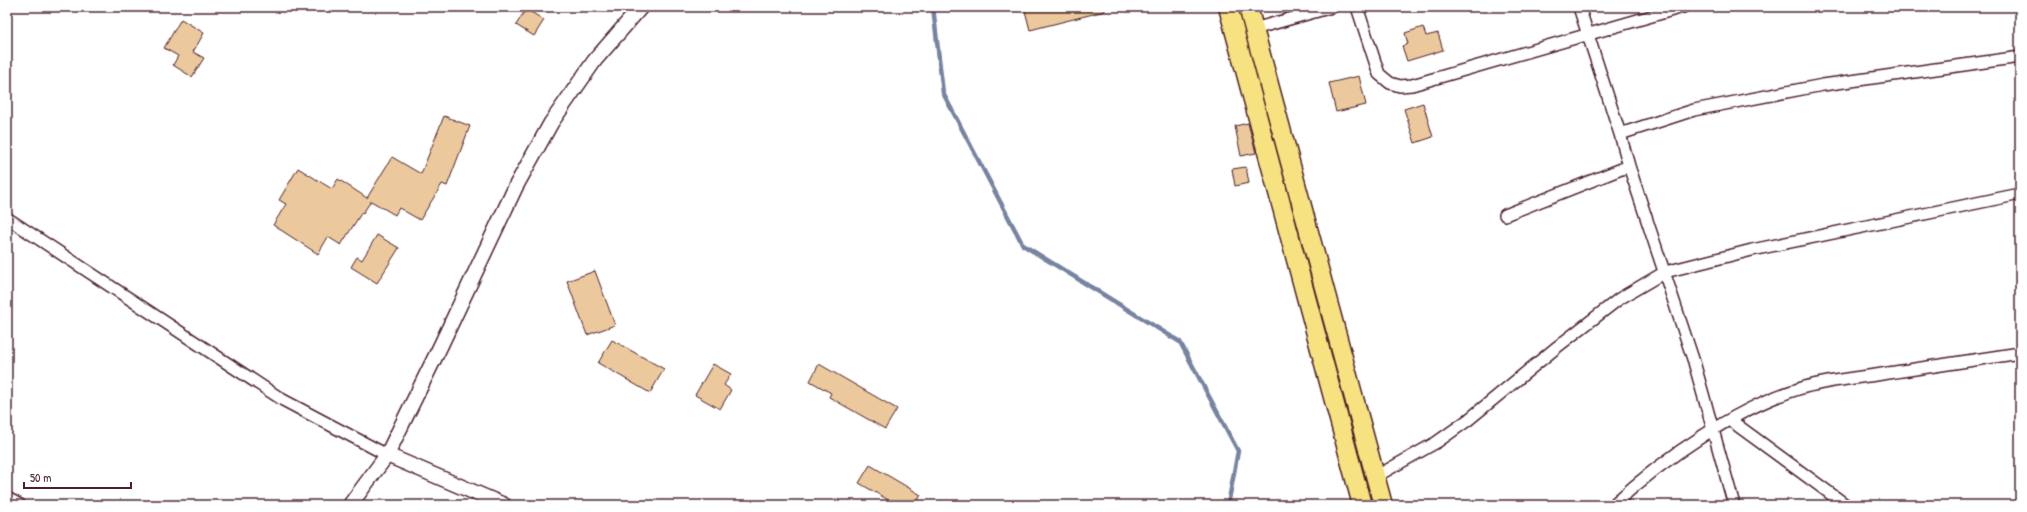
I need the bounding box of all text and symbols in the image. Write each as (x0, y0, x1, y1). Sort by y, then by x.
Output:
scale bar (24, 464, 131, 490)
text: 50 m (30, 469, 51, 486)

